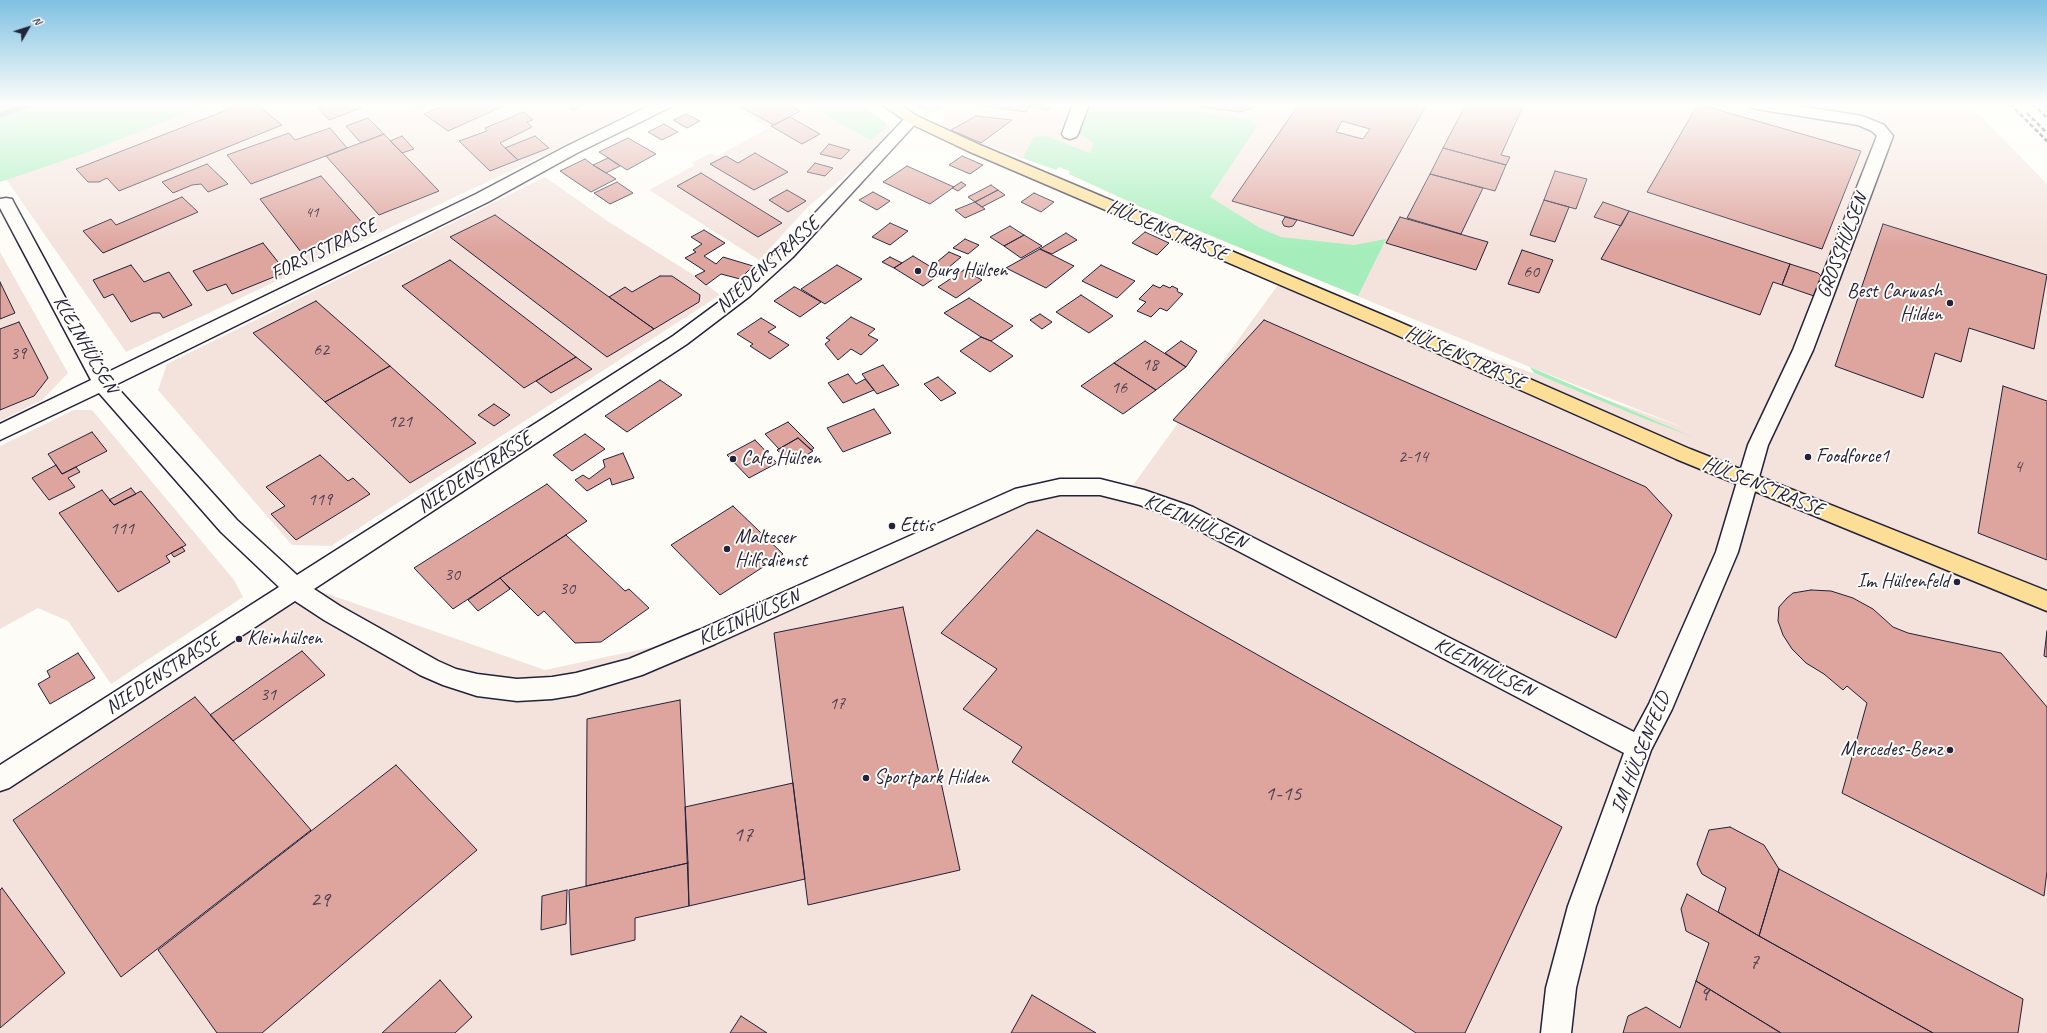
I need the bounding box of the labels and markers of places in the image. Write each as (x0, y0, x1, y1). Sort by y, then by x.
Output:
place label: Burg Hülsen (926, 259, 1007, 283)
marker: Burg Hülsen (913, 266, 923, 276)
place label: Best Carwash Hilden (1847, 280, 1942, 327)
marker: Best Carwash Hilden (1945, 298, 1955, 308)
place label: Foodforce1 (1816, 445, 1889, 469)
place label: Cafe Hülsen (741, 447, 821, 471)
marker: Foodforce1 (1803, 452, 1813, 462)
marker: Cafe Hülsen (728, 454, 738, 464)
place label: Ettis (900, 514, 934, 538)
marker: Ettis (887, 521, 897, 531)
place label: Malteser Hilfsdienst (735, 526, 807, 573)
marker: Malteser Hilfsdienst (722, 544, 732, 554)
place label: Im Hülsenfeld (1857, 570, 1949, 594)
marker: Im Hülsenfeld (1952, 577, 1962, 587)
place label: Kleinhülsen (247, 627, 322, 651)
marker: Kleinhülsen (234, 634, 244, 644)
place label: Mercedes-Benz (1840, 738, 1942, 762)
marker: Mercedes-Benz (1945, 745, 1955, 755)
place label: Sportpark Hilden (874, 766, 989, 790)
marker: Sportpark Hilden (861, 773, 871, 783)

